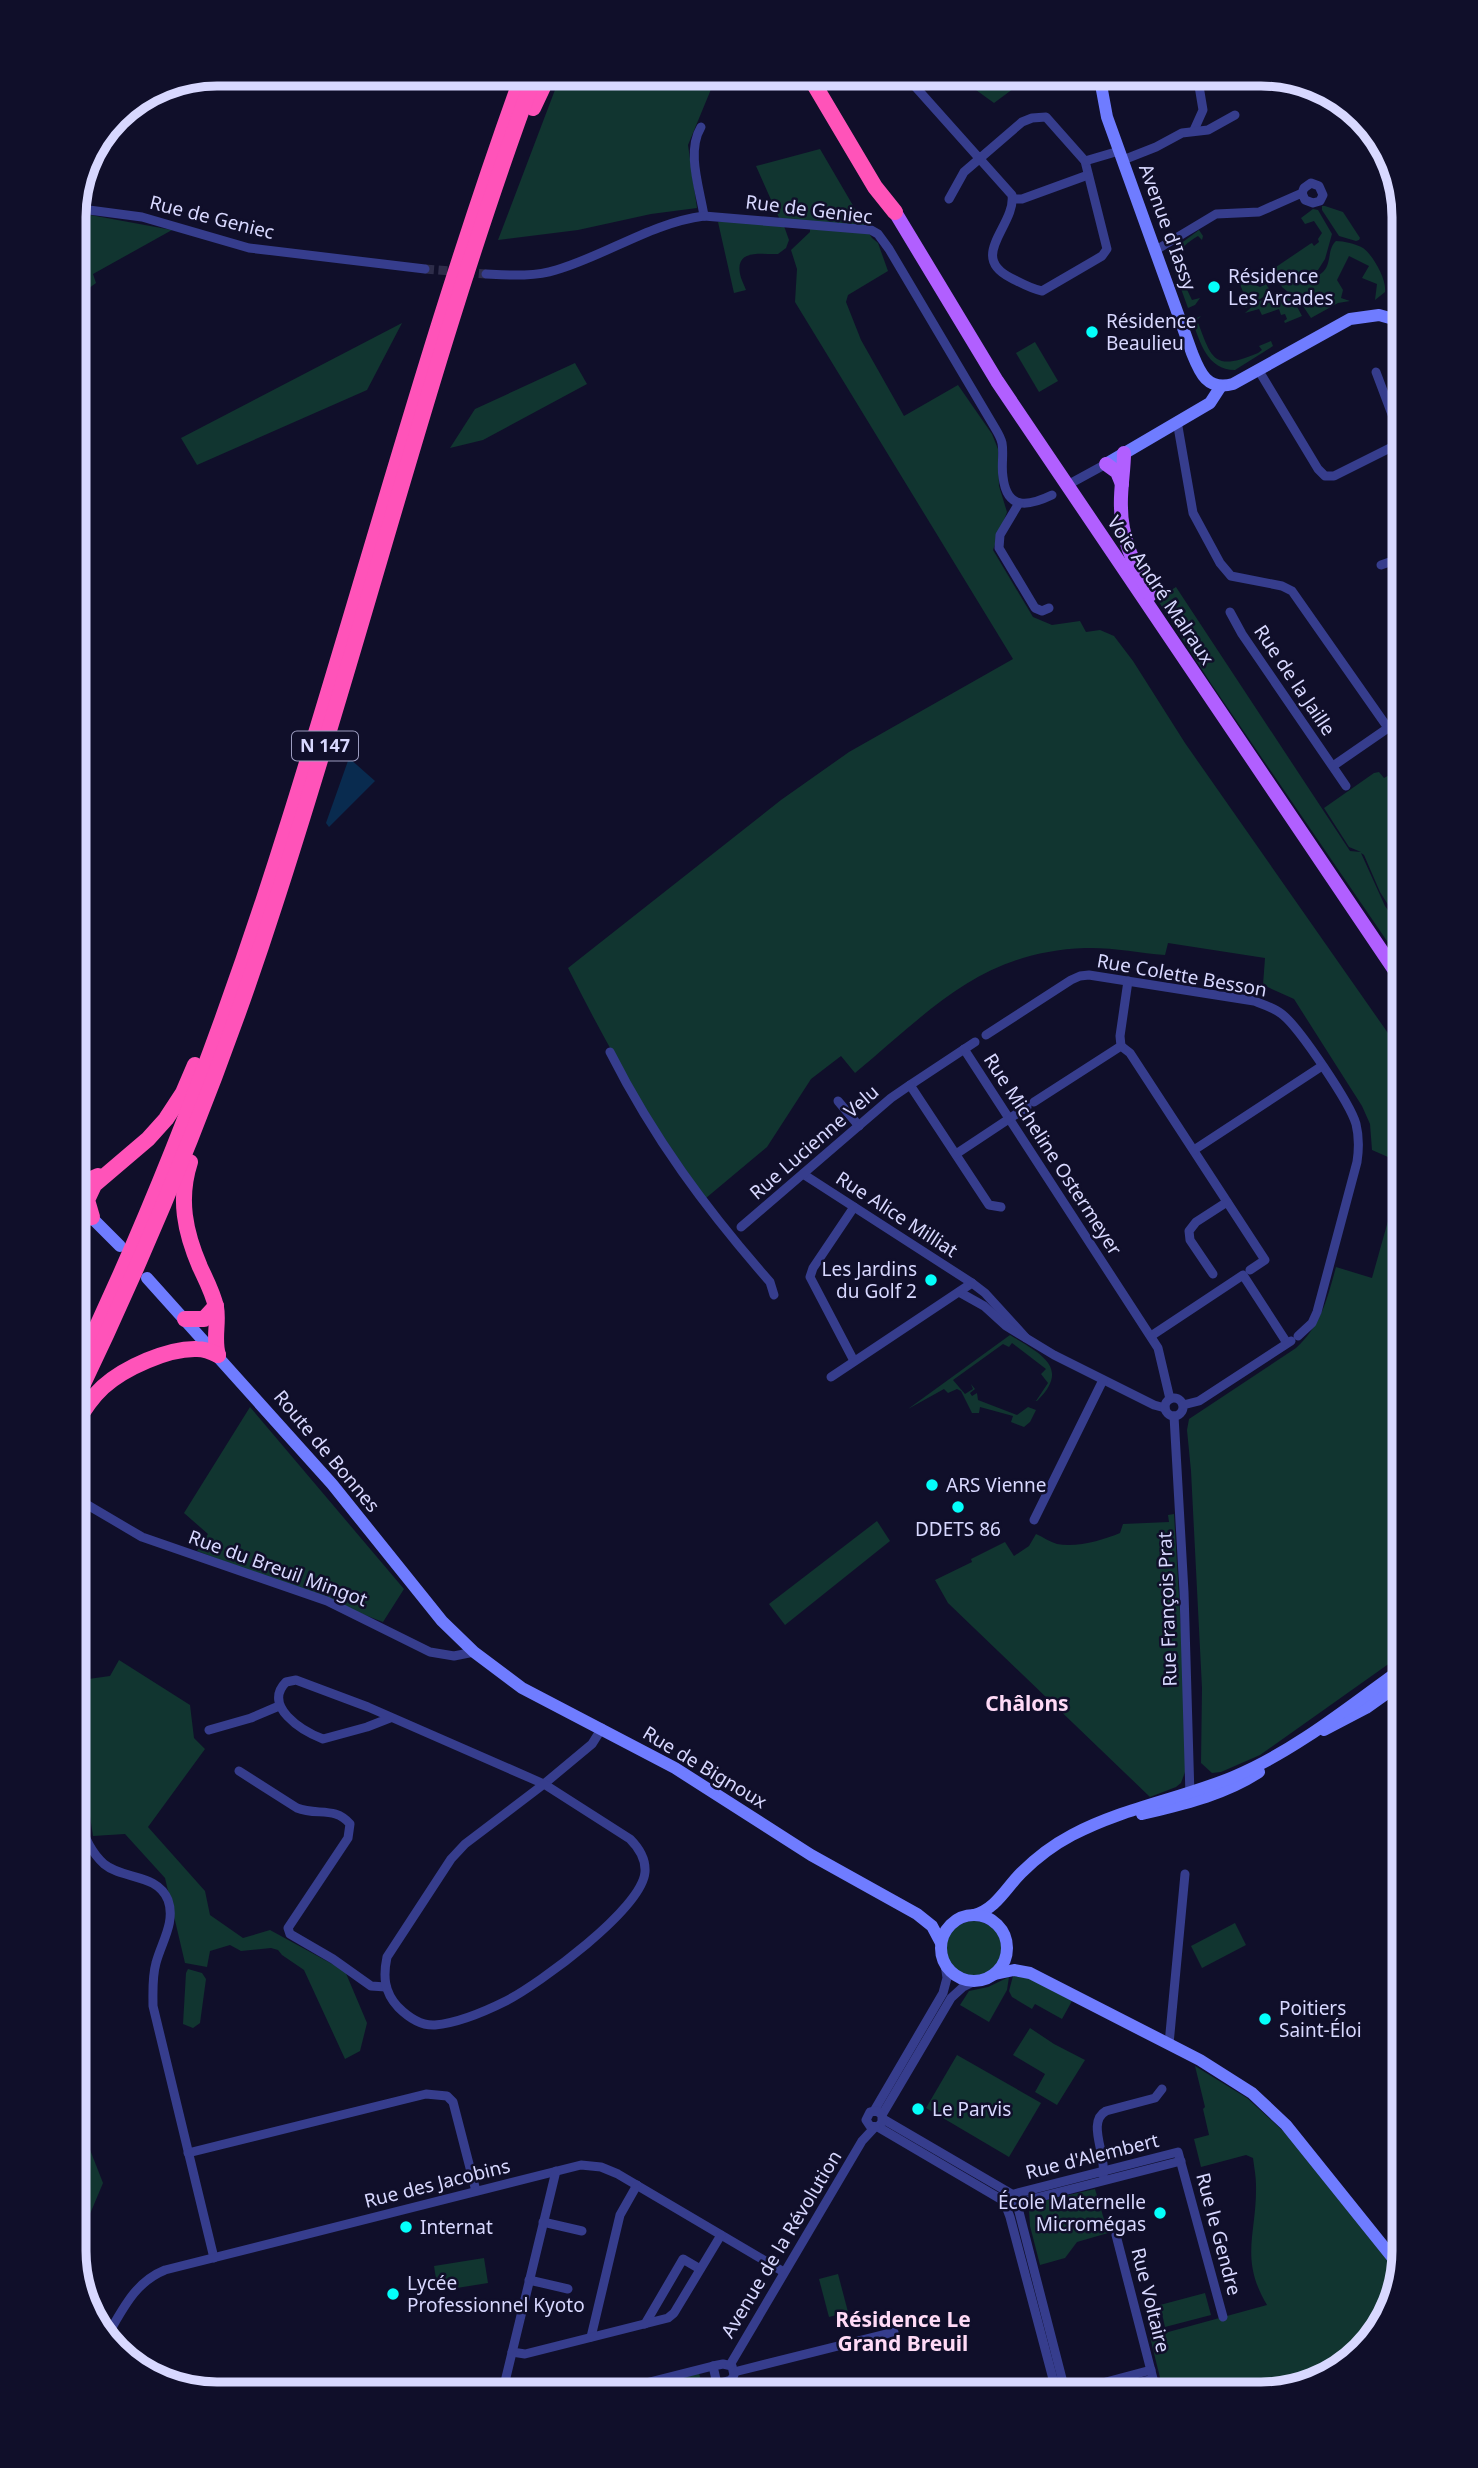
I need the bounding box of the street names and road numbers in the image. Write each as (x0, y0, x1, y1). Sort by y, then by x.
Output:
street label: Avenue d'Iassy (1133, 160, 1203, 294)
street label: Rue de Geniec (744, 188, 874, 230)
street label: Rue de Geniec (147, 189, 277, 245)
street label: Voie André Malraux (1101, 510, 1221, 670)
street label: Rue de la Jaille (1248, 620, 1342, 740)
road number: N 147 (292, 732, 358, 760)
street label: Rue Colette Besson (1095, 947, 1269, 1003)
street label: Rue Micheline Ostermeyer (978, 1048, 1128, 1260)
street label: Rue Lucienne Velu (744, 1079, 884, 1205)
street label: Rue Alice Milliat (831, 1165, 963, 1263)
street label: Route de Bonnes (268, 1384, 386, 1518)
street label: Rue du Breuil Mingot (185, 1524, 371, 1613)
street label: Rue François Prat (1151, 1531, 1183, 1687)
street label: Rue de Bignoux (638, 1720, 772, 1814)
street label: Rue d'Alembert (1023, 2127, 1161, 2185)
street label: Avenue de la Révolution (715, 2145, 847, 2343)
street label: Rue des Jacobins (361, 2152, 513, 2214)
street label: Rue le Gendre (1190, 2170, 1248, 2298)
street label: Rue Voltaire (1125, 2245, 1177, 2355)

